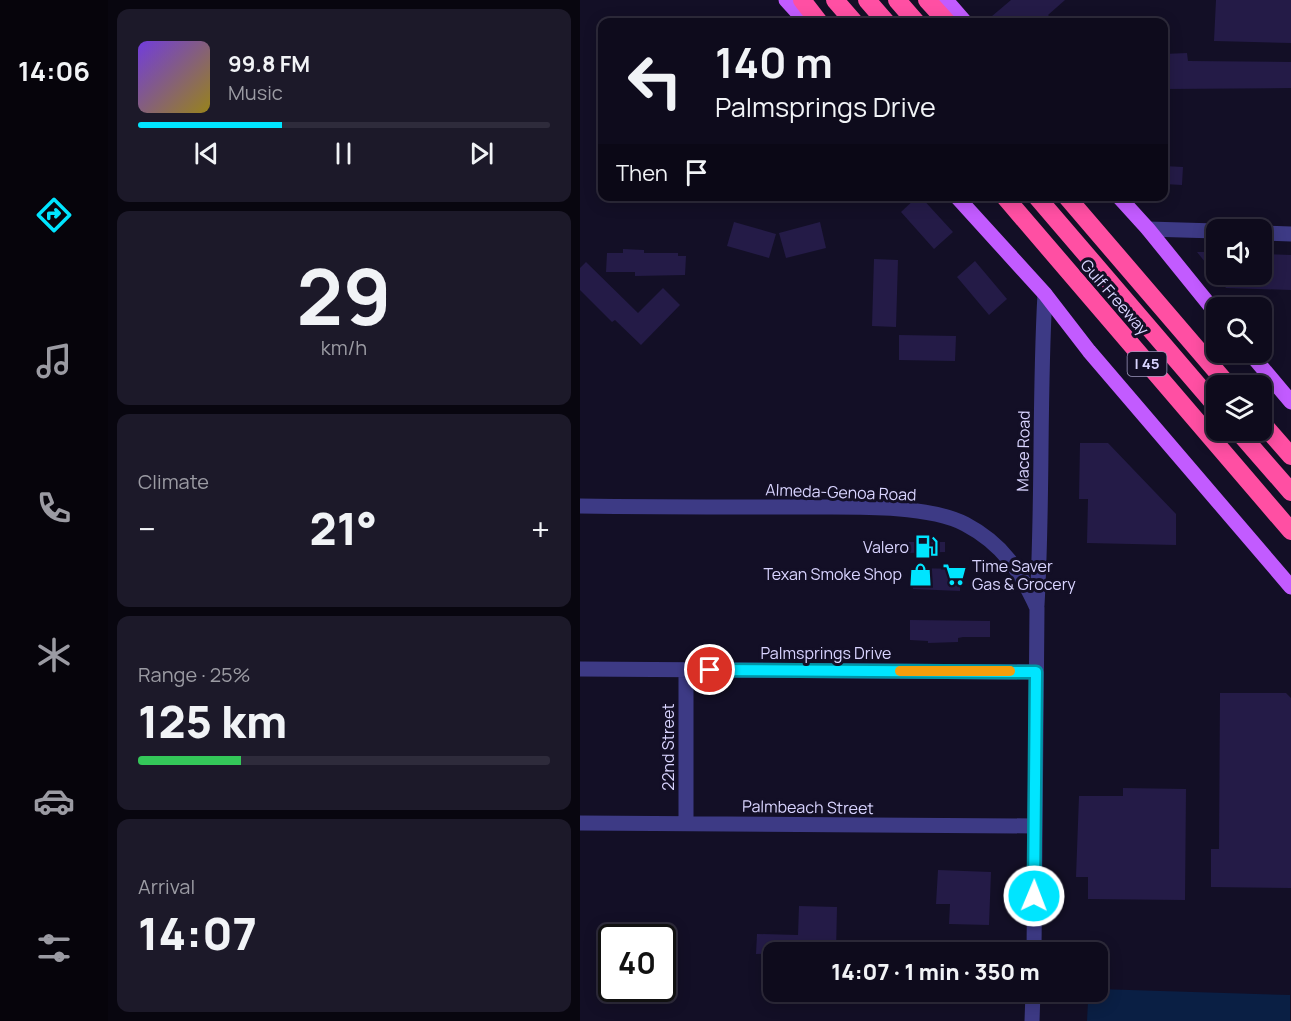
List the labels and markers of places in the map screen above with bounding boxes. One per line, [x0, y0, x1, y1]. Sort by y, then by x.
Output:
fuel station icon: Valero [914, 534, 940, 560]
place label: Valero [863, 536, 909, 558]
place label: Time Saver Gas & Grocery [972, 555, 1076, 595]
shop icon: Texan Smoke Shop [907, 561, 933, 587]
supermarket icon: Time Saver Gas & Grocery [941, 562, 967, 588]
place label: Texan Smoke Shop [764, 563, 902, 585]
pin [684, 644, 735, 695]

